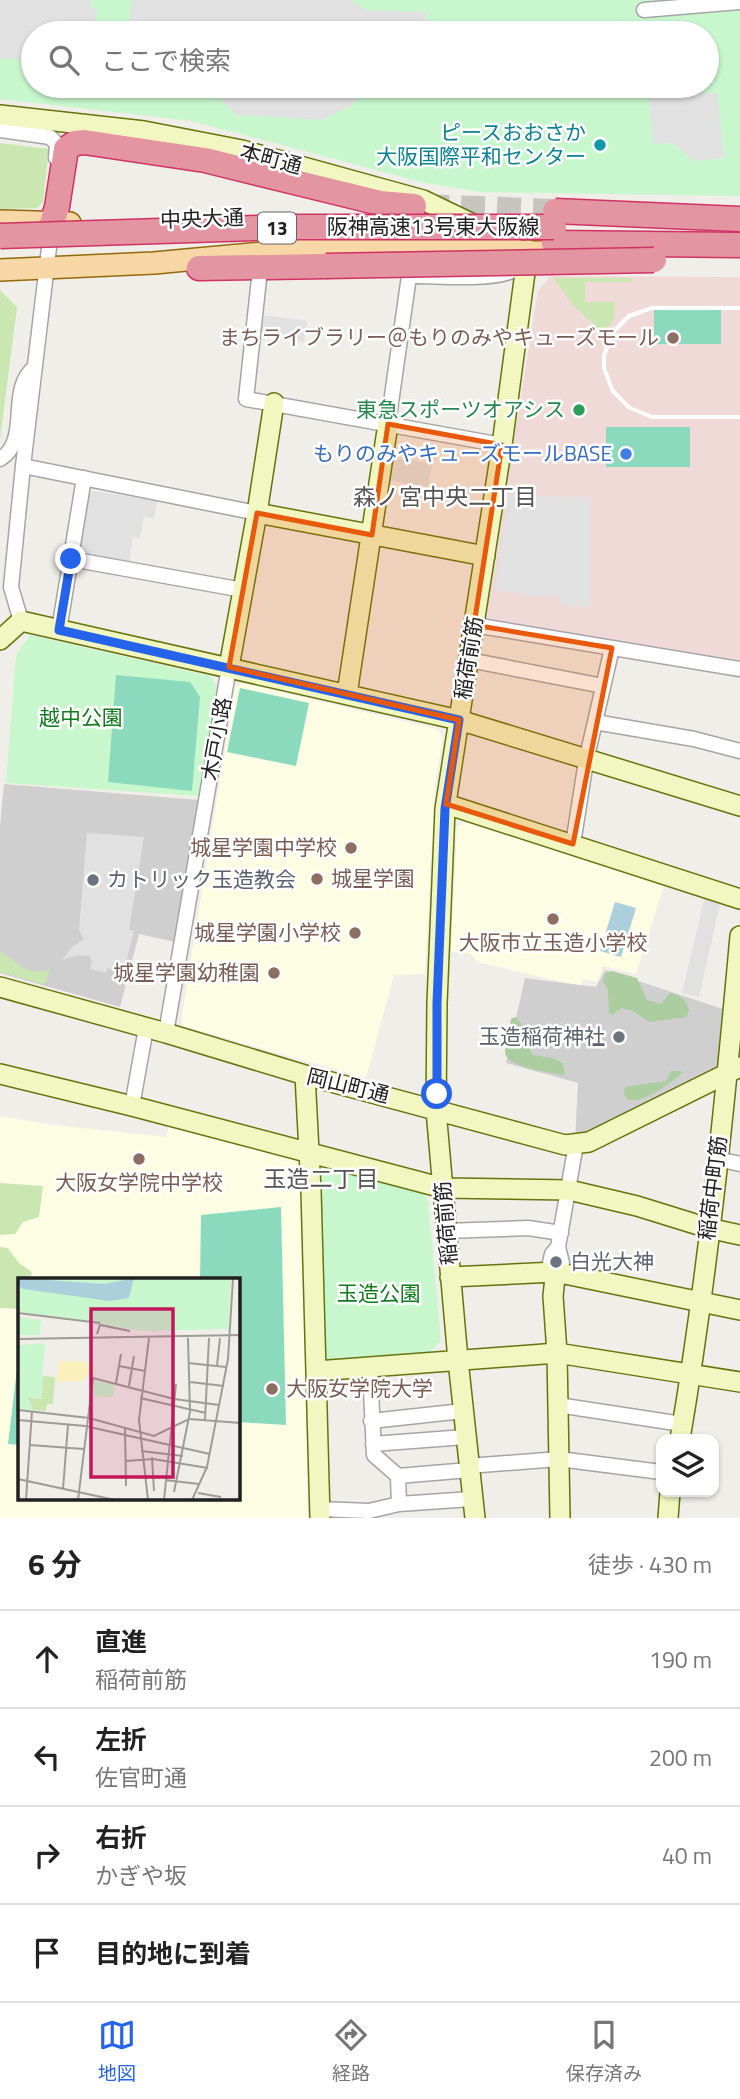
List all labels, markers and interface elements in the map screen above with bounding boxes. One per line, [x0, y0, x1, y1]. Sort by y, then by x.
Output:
search box [21, 21, 719, 98]
icon: search [45, 41, 83, 79]
text: ここで検索 [101, 41, 231, 80]
place label: ピースおおさか 大阪国際平和センター [376, 116, 586, 172]
street label: 本町通 [237, 134, 306, 182]
marker: ピースおおさか 大阪国際平和センター [592, 137, 608, 153]
street label: 中央大通 [159, 201, 244, 235]
street label: 阪神高速13号東大阪線 [327, 210, 539, 242]
road number: 13 [258, 212, 296, 244]
place label: まちライブラリー＠もりのみやキューズモール [219, 321, 659, 353]
marker: まちライブラリー＠もりのみやキューズモール [665, 330, 681, 346]
place label: 東急スポーツオアシス [356, 393, 565, 425]
marker: 東急スポーツオアシス [571, 402, 587, 418]
place label: もりのみやキューズモールBASE [313, 437, 612, 469]
marker: もりのみやキューズモールBASE [618, 446, 634, 462]
district label: 森ノ宮中央二丁目 [353, 479, 537, 514]
route end [55, 543, 86, 574]
street label: 稲荷前筋 [446, 614, 490, 702]
street label: 木戸小路 [193, 695, 239, 783]
park label: 越中公園 [39, 701, 123, 733]
place label: 城星学園中学校 [190, 831, 337, 863]
marker: 城星学園中学校 [343, 840, 359, 856]
place label: 城星学園 [331, 862, 415, 894]
place label: カトリック玉造教会 [107, 863, 296, 895]
marker: 城星学園 [309, 871, 325, 887]
marker: カトリック玉造教会 [85, 872, 101, 888]
marker: 大阪市立玉造小学校 [545, 911, 561, 927]
place label: 城星学園小学校 [194, 916, 341, 948]
marker: 城星学園小学校 [347, 925, 363, 941]
place label: 大阪市立玉造小学校 [459, 926, 648, 958]
place label: 城星学園幼稚園 [113, 956, 260, 988]
marker: 城星学園幼稚園 [266, 965, 282, 981]
place label: 玉造稲荷神社 [479, 1020, 605, 1052]
marker: 玉造稲荷神社 [611, 1029, 627, 1045]
street label: 岡山町通 [304, 1059, 393, 1111]
route start [421, 1078, 452, 1109]
street label: 稲荷中町筋 [690, 1134, 734, 1242]
marker: 大阪女学院中学校 [131, 1151, 147, 1167]
district label: 玉造二丁目 [264, 1161, 379, 1196]
place label: 大阪女学院中学校 [55, 1166, 223, 1198]
street label: 稲荷前筋 [425, 1180, 465, 1266]
place label: 白光大神 [570, 1245, 654, 1277]
marker: 白光大神 [548, 1254, 564, 1270]
park label: 玉造公園 [337, 1277, 421, 1309]
inset map [18, 1278, 240, 1500]
place label: 大阪女学院大学 [286, 1372, 433, 1404]
marker: 大阪女学院大学 [264, 1381, 280, 1397]
map controls [656, 1434, 719, 1497]
button: layers [656, 1434, 719, 1497]
text: 6 分 [28, 1541, 81, 1587]
text: 徒歩 · 430 m [588, 1547, 712, 1582]
text: 直進 [95, 1622, 147, 1661]
icon: ahead [28, 1640, 66, 1678]
text: 190 m [649, 1642, 712, 1677]
text: 稲荷前筋 [95, 1662, 187, 1697]
text: 左折 [95, 1720, 147, 1759]
icon: left [28, 1738, 66, 1776]
text: 200 m [649, 1740, 712, 1775]
text: 佐官町通 [95, 1760, 187, 1795]
text: 右折 [95, 1818, 147, 1857]
icon: right [28, 1836, 66, 1874]
text: 40 m [662, 1838, 712, 1873]
text: かぎや坂 [95, 1858, 187, 1893]
icon: arrive [28, 1934, 66, 1972]
text: 目的地に到着 [95, 1934, 251, 1973]
tab: 地図 [98, 2016, 136, 2087]
tab: 経路 [332, 2016, 370, 2087]
tab: 保存済み [566, 2016, 642, 2087]

